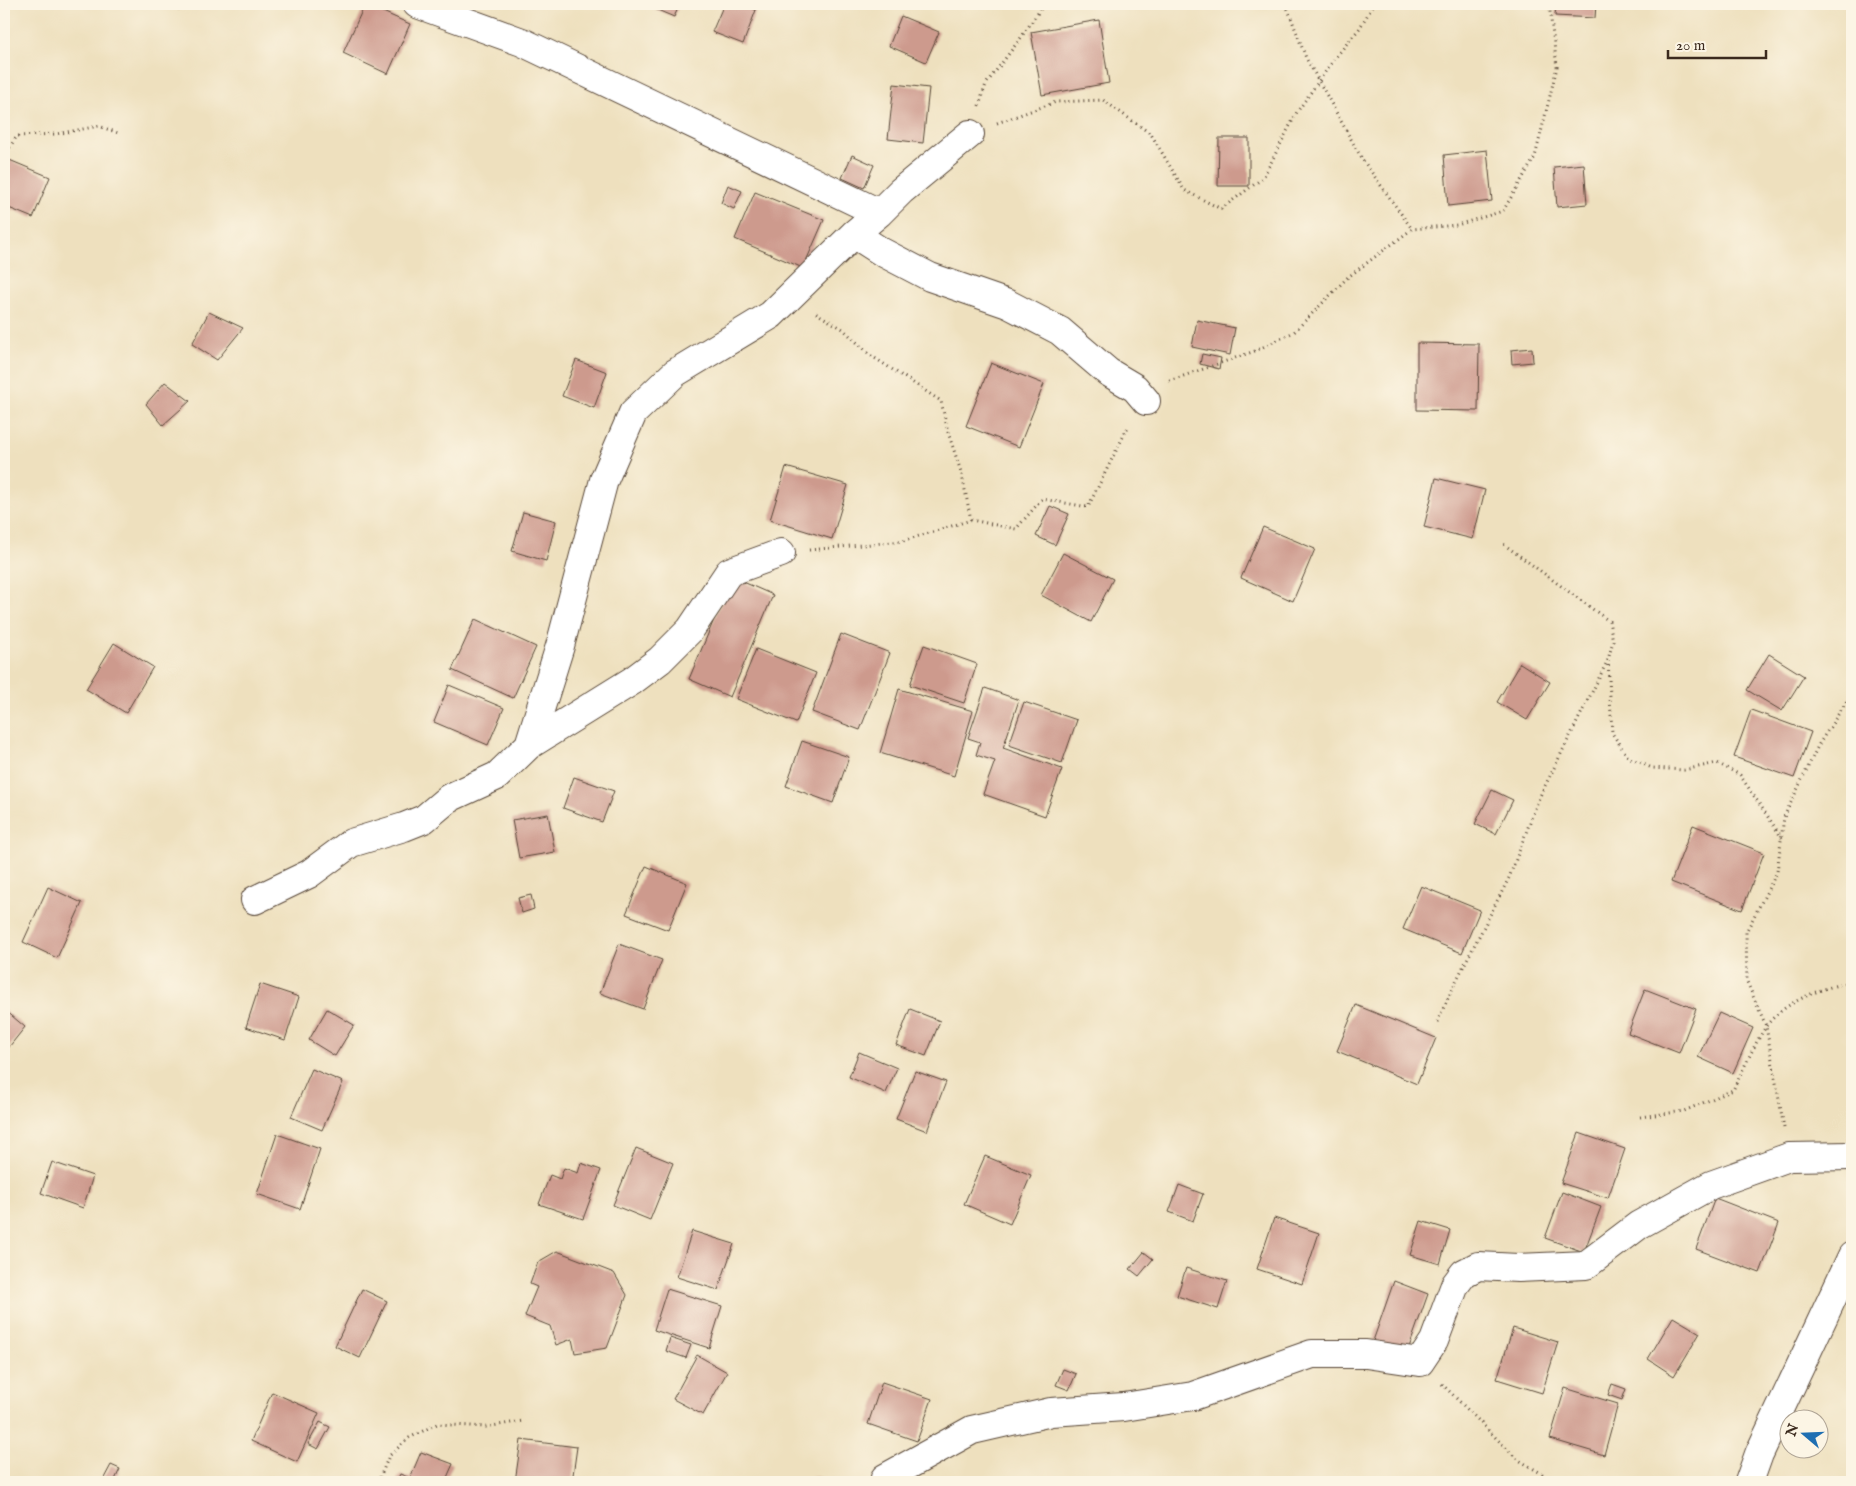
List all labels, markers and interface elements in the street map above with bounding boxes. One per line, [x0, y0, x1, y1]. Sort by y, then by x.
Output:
scale bar [1668, 28, 1766, 60]
text: 20 m [1676, 36, 1706, 55]
north arrow [1778, 1408, 1828, 1458]
text: N [1782, 1421, 1803, 1440]

